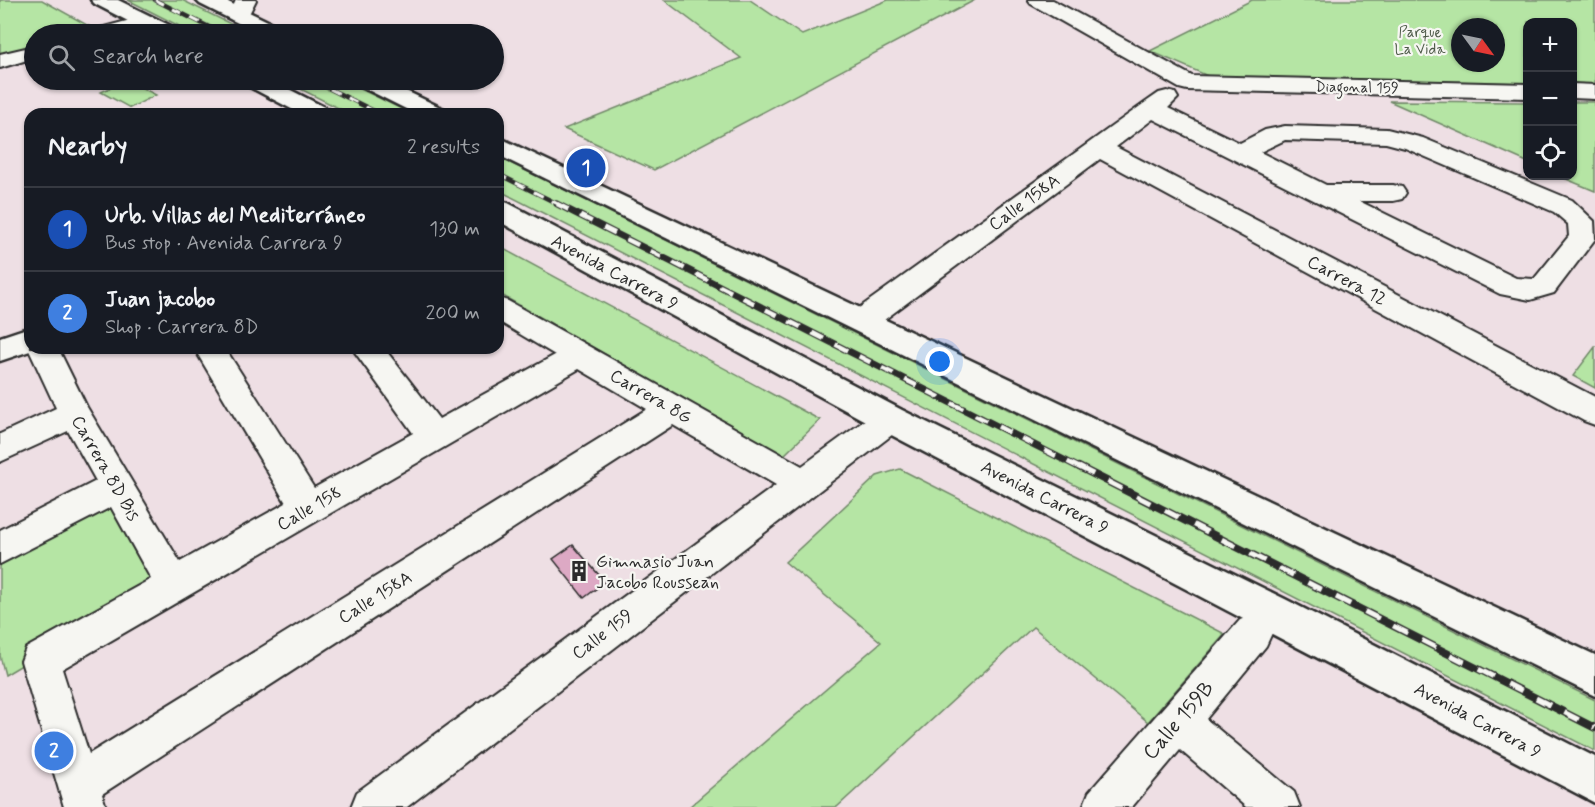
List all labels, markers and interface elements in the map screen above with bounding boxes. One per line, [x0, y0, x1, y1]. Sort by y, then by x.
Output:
north arrow [1451, 18, 1505, 72]
map controls [1523, 18, 1577, 180]
button: + [1523, 18, 1577, 72]
park label: Parque La Vida [1395, 23, 1446, 60]
search box [24, 24, 504, 90]
icon: search [45, 41, 78, 74]
text: Search here [93, 43, 204, 71]
button: − [1523, 72, 1577, 126]
street label: Diagonal 159 [1315, 77, 1399, 100]
button: locate [1523, 126, 1577, 180]
text: Nearby [48, 130, 127, 164]
text: 2 results [407, 134, 480, 161]
pin: 1 [566, 146, 606, 190]
street label: Calle 158A [984, 169, 1065, 237]
text: Urb. Villas del Mediterráneo [105, 202, 366, 230]
text: 1 [63, 216, 72, 243]
text: 130 m [429, 216, 480, 243]
street label: Avenida Carrera 9 [547, 229, 682, 317]
text: Bus stop · Avenida Carrera 9 [105, 230, 343, 257]
street label: Carrera 12 [1303, 250, 1390, 312]
text: Juan jacobo [105, 286, 215, 314]
text: 2 [63, 300, 72, 327]
text: 200 m [425, 300, 480, 327]
text: Shop · Carrera 8D [105, 314, 259, 341]
your location [925, 347, 954, 376]
street label: Carrera 8G [605, 364, 696, 430]
street label: Carrera 8D Bis [65, 411, 145, 526]
street label: Avenida Carrera 9 [976, 455, 1113, 541]
street label: Calle 158 [273, 481, 346, 537]
place label: Gimnasio Juan Jacobo Roussean [596, 550, 719, 595]
building icon: Gimnasio Juan Jacobo Roussean [567, 559, 591, 583]
street label: Calle 158A [334, 566, 417, 630]
street label: Calle 159 [567, 604, 638, 666]
street label: Calle 159B [1137, 675, 1221, 766]
street label: Avenida Carrera 9 [1410, 677, 1545, 765]
pin: 2 [34, 728, 74, 774]

